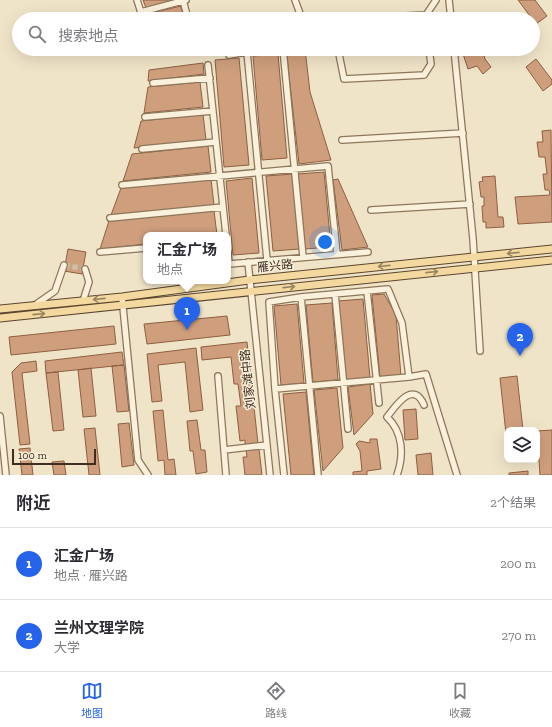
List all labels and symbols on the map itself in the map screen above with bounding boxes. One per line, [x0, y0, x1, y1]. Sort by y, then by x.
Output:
your location [315, 232, 335, 252]
one-way arrow [507, 249, 520, 257]
street label: 雁兴路 [256, 257, 294, 275]
one-way arrow [378, 262, 391, 270]
one-way arrow [425, 268, 438, 276]
one-way arrow [282, 283, 295, 290]
one-way arrow [93, 296, 106, 303]
pin: 1 [174, 297, 200, 330]
one-way arrow [32, 310, 45, 317]
pin: 2 [507, 323, 533, 356]
street label: 刘家滩中路 [238, 348, 258, 410]
scale bar [12, 447, 96, 466]

